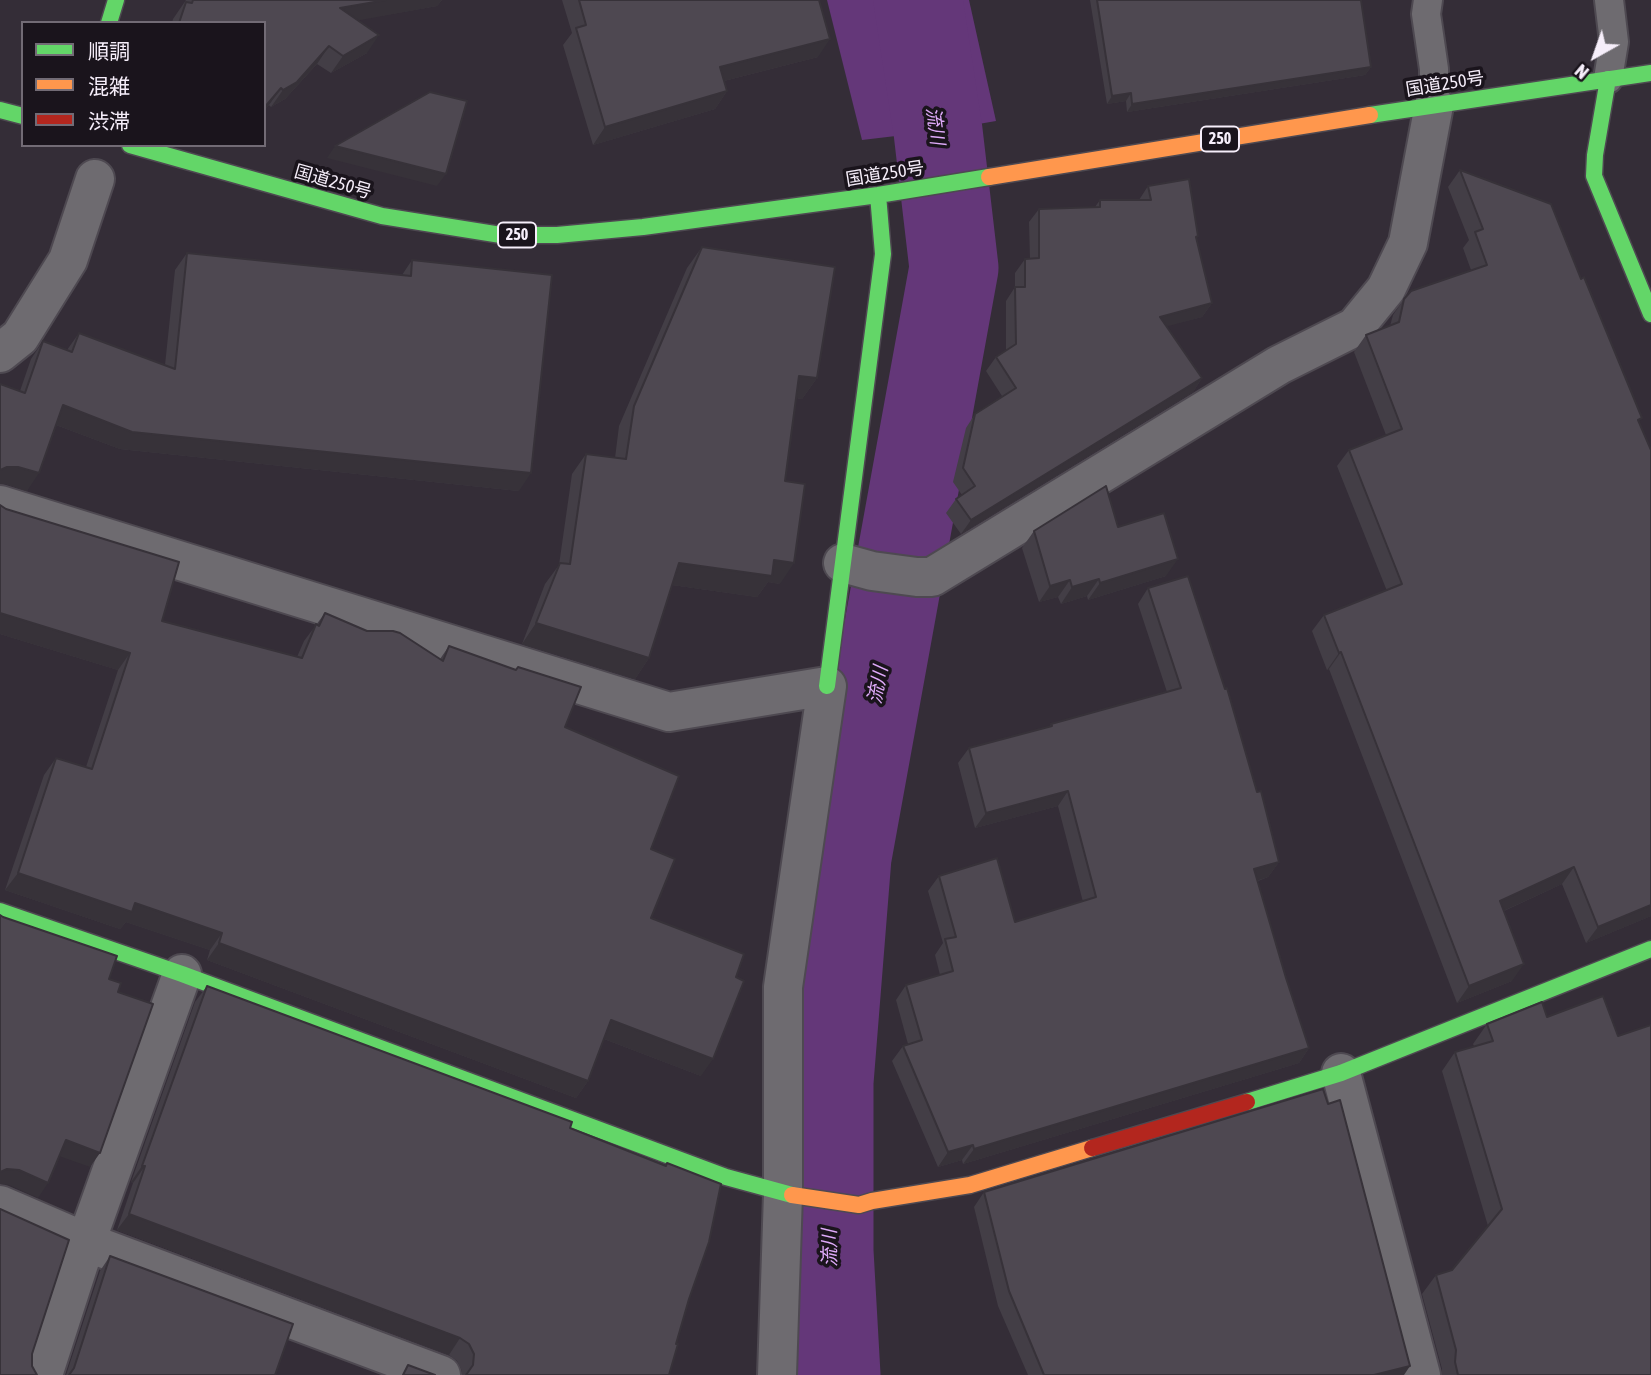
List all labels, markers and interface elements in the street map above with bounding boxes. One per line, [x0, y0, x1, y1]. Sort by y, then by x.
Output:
legend [21, 21, 266, 147]
north arrow [1560, 21, 1630, 91]
text: 順調 [88, 39, 130, 63]
text: N [1570, 60, 1593, 84]
street label: 国道250号 [1404, 67, 1486, 101]
text: 混雑 [88, 74, 130, 98]
water label: 流川 [921, 106, 949, 146]
text: 渋滞 [88, 109, 130, 133]
road number: 250 [1201, 127, 1239, 152]
street label: 国道250号 [844, 157, 926, 191]
street label: 国道250号 [292, 161, 374, 203]
road number: 250 [498, 222, 536, 247]
water label: 流川 [863, 664, 893, 706]
water label: 流川 [818, 1229, 842, 1267]

